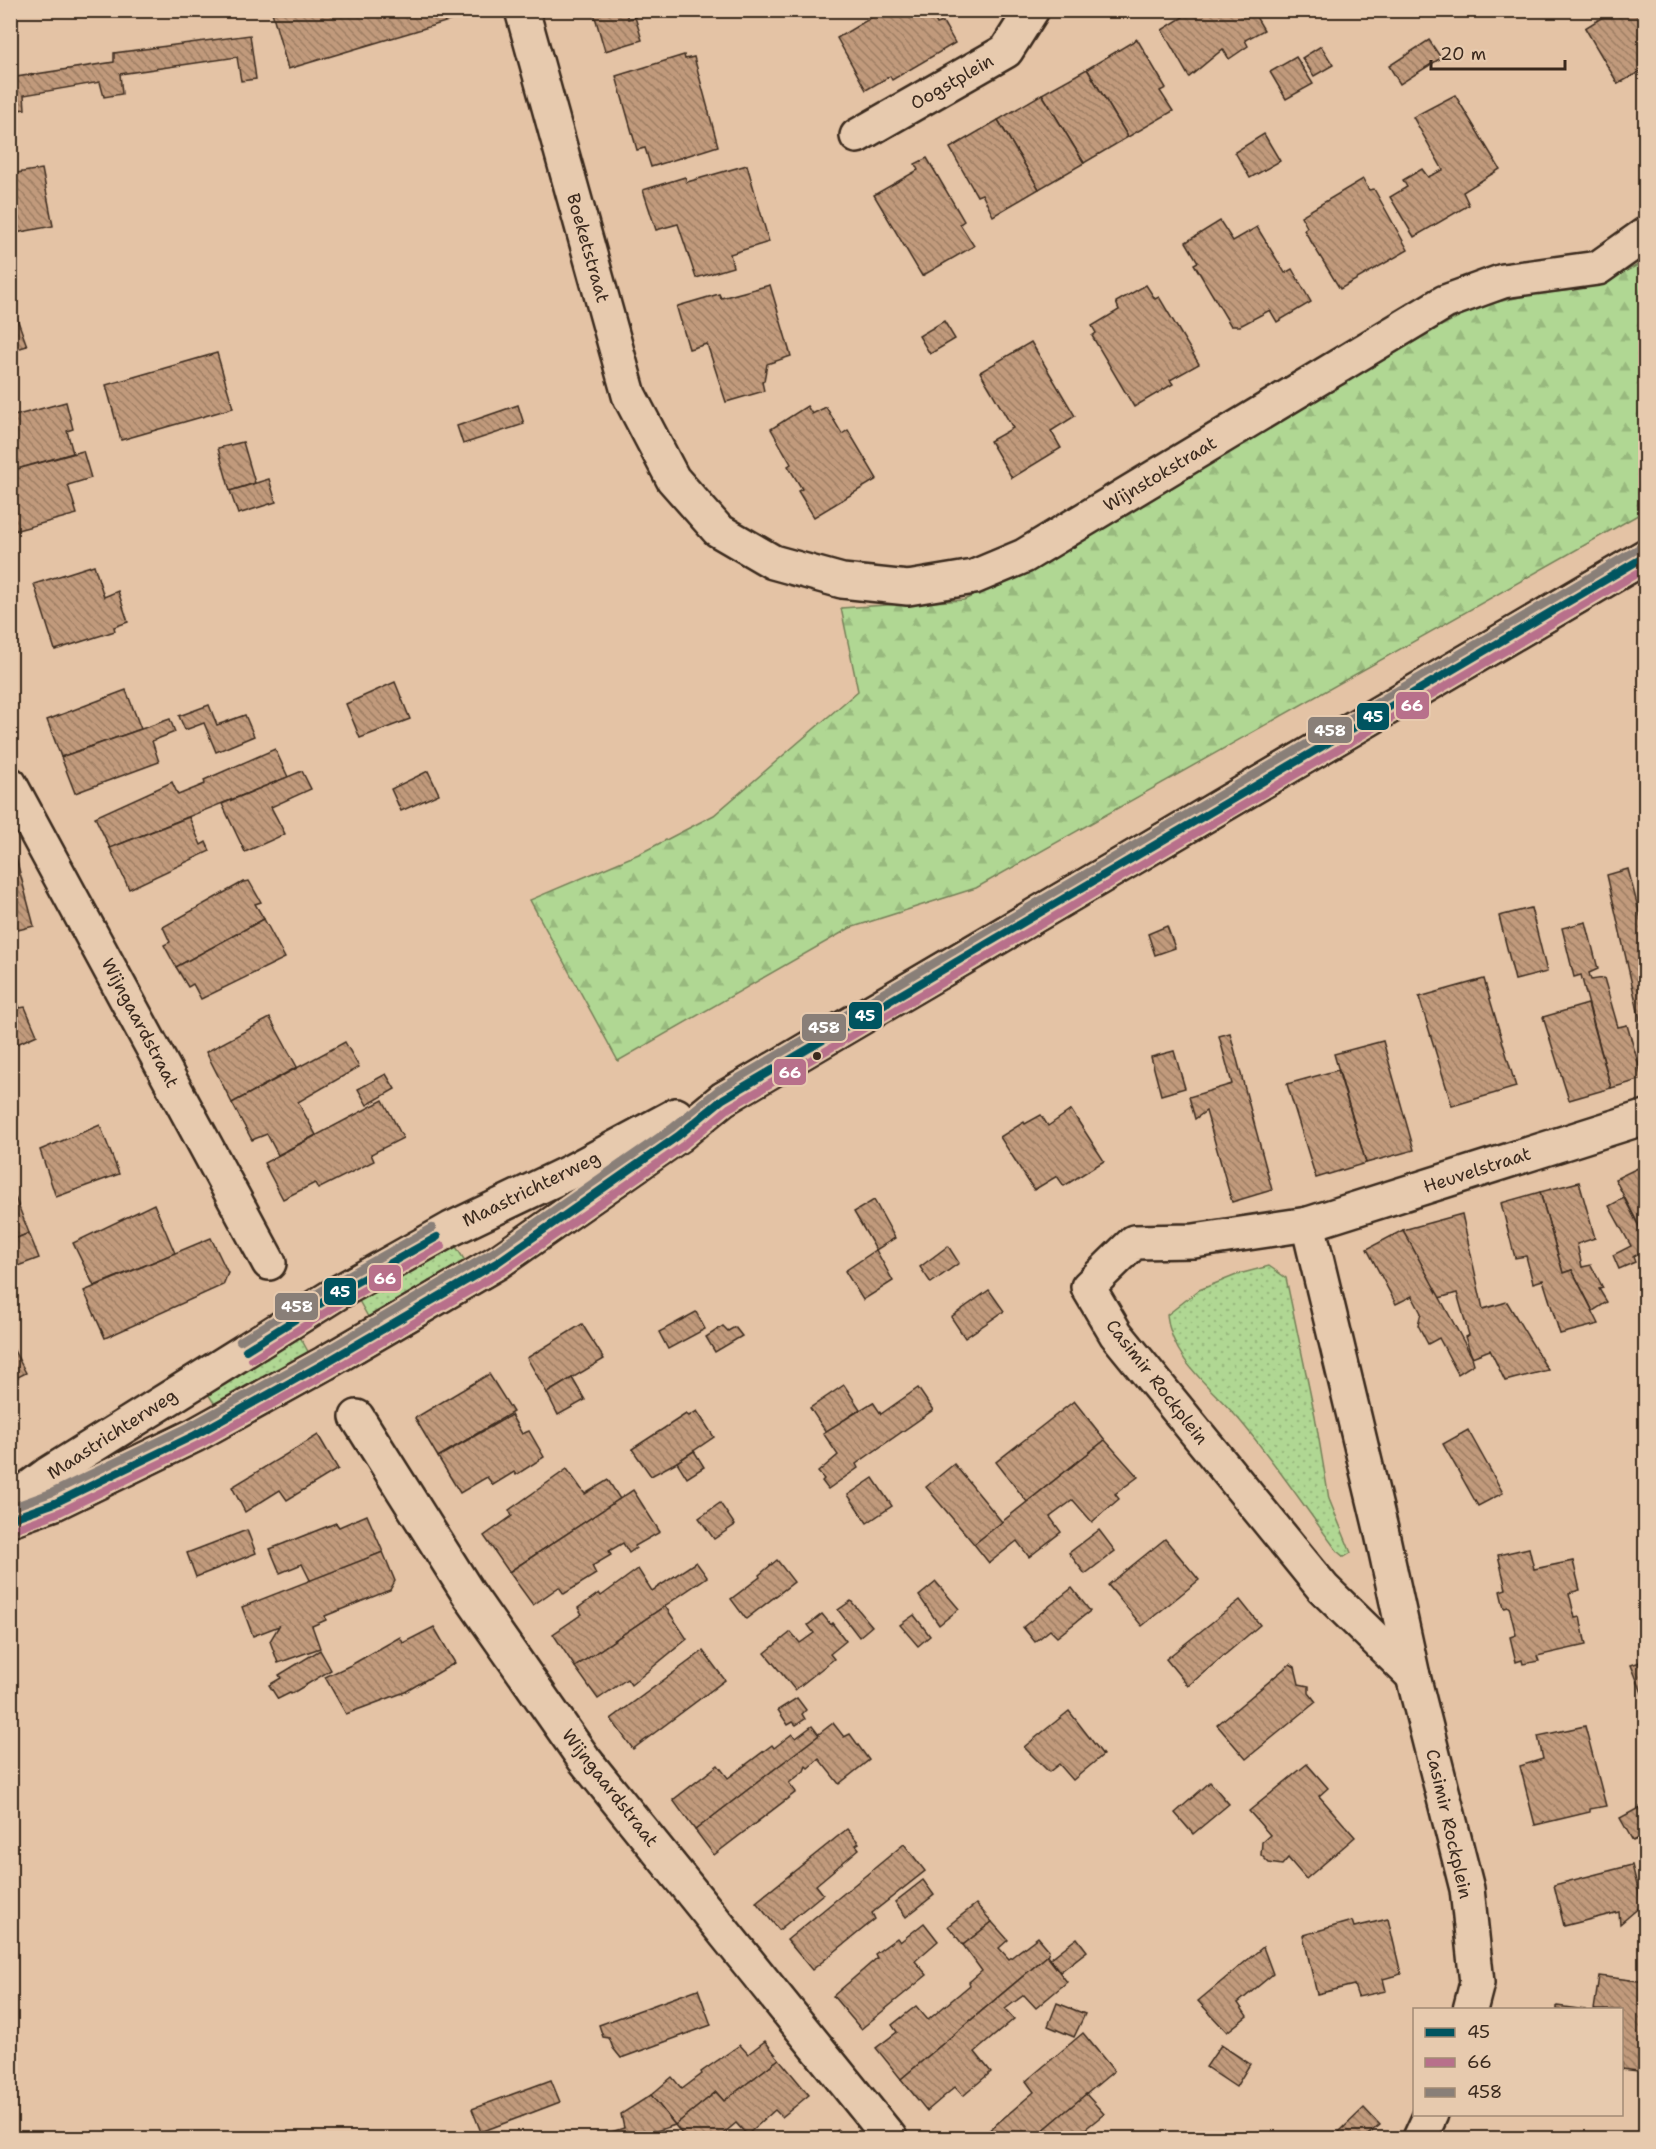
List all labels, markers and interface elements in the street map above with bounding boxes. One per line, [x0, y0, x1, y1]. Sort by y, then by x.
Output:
scale bar [1431, 33, 1564, 71]
text: 20 m [1440, 42, 1486, 66]
street label: Oogstplein [906, 49, 998, 115]
street label: Boeketstraat [561, 191, 615, 305]
street label: Wijnstokstraat [1099, 431, 1221, 517]
line badge: 66 [1395, 691, 1430, 720]
text: 66 [1401, 695, 1423, 716]
line badge: 45 [1356, 702, 1390, 731]
text: 45 [1363, 706, 1383, 727]
line badge: 458 [1307, 716, 1353, 744]
text: 458 [1314, 720, 1346, 741]
street label: Wijngaardstraat [96, 954, 184, 1092]
line badge: 45 [848, 1001, 883, 1030]
text: 45 [855, 1005, 875, 1026]
line badge: 458 [801, 1013, 847, 1042]
text: 458 [808, 1017, 840, 1038]
unlabelled marker [811, 1050, 823, 1062]
line badge: 66 [773, 1058, 807, 1086]
text: 66 [779, 1062, 801, 1083]
street label: Heuvelstraat [1420, 1141, 1534, 1199]
street label: Maastrichterweg [458, 1145, 604, 1233]
line badge: 66 [368, 1264, 402, 1292]
text: 66 [374, 1268, 396, 1289]
line badge: 45 [323, 1277, 357, 1306]
text: 45 [330, 1281, 350, 1302]
line badge: 458 [274, 1292, 319, 1321]
text: 458 [281, 1296, 313, 1317]
street label: Casimir Rockplein [1100, 1314, 1214, 1450]
street label: Maastrichterweg [43, 1383, 181, 1485]
street label: Wijngaardstraat [556, 1724, 664, 1852]
street label: Casimir Rockplein [1420, 1747, 1478, 1901]
legend [1413, 2008, 1623, 2116]
text: 45 [1467, 2020, 1490, 2044]
text: 66 [1467, 2050, 1492, 2074]
text: 458 [1467, 2080, 1502, 2104]

